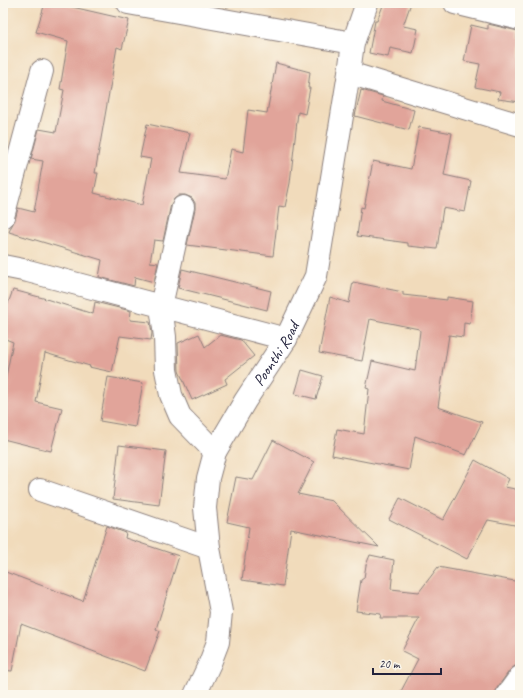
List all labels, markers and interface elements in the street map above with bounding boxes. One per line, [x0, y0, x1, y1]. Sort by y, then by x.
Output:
street label: Poonthi Road [249, 316, 305, 390]
scale bar [373, 650, 441, 676]
text: 20 m [379, 656, 401, 672]

